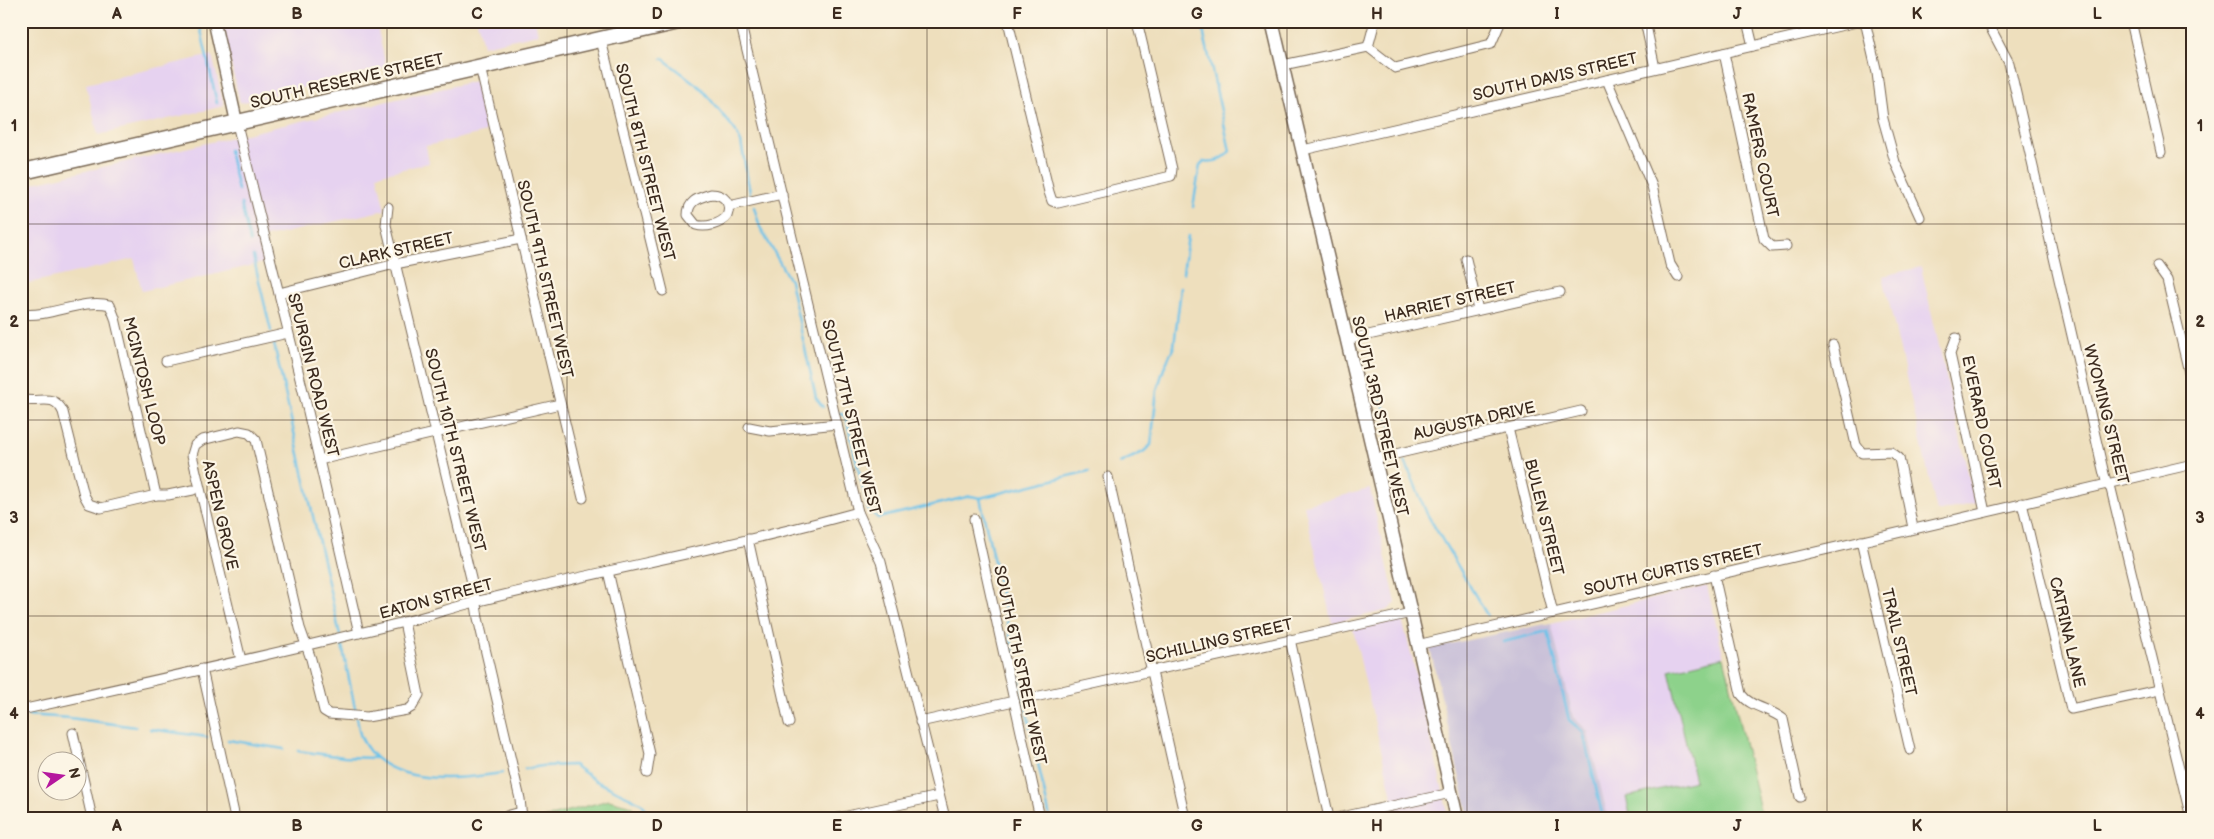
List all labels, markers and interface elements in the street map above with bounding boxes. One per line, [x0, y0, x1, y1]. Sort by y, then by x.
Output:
text: A [111, 5, 122, 24]
text: B [291, 5, 303, 24]
text: C [471, 5, 483, 24]
text: D [651, 5, 663, 24]
text: E [832, 5, 842, 24]
text: F [1012, 5, 1022, 24]
text: G [1191, 5, 1203, 24]
text: H [1371, 5, 1383, 24]
text: I [1554, 5, 1560, 24]
text: J [1733, 5, 1742, 24]
text: K [1912, 5, 1923, 24]
text: L [2092, 5, 2102, 24]
street label: SOUTH DAVIS STREET [1471, 49, 1640, 106]
street label: SOUTH RESERVE STREET [249, 50, 446, 113]
street label: SOUTH 8TH STREET WEST [611, 62, 678, 263]
street label: RAMERS COURT [1737, 91, 1782, 220]
text: 1 [11, 117, 17, 136]
text: 1 [2197, 117, 2203, 136]
street label: SOUTH 9TH STREET WEST [512, 178, 577, 381]
street label: CLARK STREET [337, 229, 456, 274]
street label: HARRIET STREET [1383, 278, 1518, 327]
street label: SPURGIN ROAD WEST [283, 291, 342, 460]
text: 2 [9, 313, 19, 332]
text: 2 [2195, 313, 2205, 332]
street label: SOUTH 3RD STREET WEST [1347, 314, 1412, 519]
street label: MCINTOSH LOOP [118, 315, 169, 448]
street label: SOUTH 7TH STREET WEST [817, 318, 884, 517]
street label: WYOMING STREET [2079, 343, 2132, 487]
street label: SOUTH 10TH STREET WEST [420, 347, 489, 554]
street label: EVERARD COURT [1957, 354, 2004, 491]
street label: AUGUSTA DRIVE [1411, 398, 1537, 445]
street label: BULEN STREET [1520, 457, 1567, 578]
street label: ASPEN GROVE [198, 459, 241, 572]
text: 3 [9, 509, 19, 528]
text: 3 [2195, 509, 2205, 528]
street label: SOUTH CURTIS STREET [1582, 541, 1765, 600]
street label: SOUTH 6TH STREET WEST [989, 564, 1050, 767]
street label: EATON STREET [378, 575, 496, 624]
street label: CATRINA LANE [2045, 575, 2089, 690]
street label: TRAIL STREET [1877, 587, 1920, 698]
street label: SCHILLING STREET [1144, 615, 1295, 668]
text: 4 [9, 705, 19, 724]
text: 4 [2195, 705, 2205, 724]
north arrow [38, 752, 88, 802]
text: N [65, 766, 84, 780]
text: A [111, 817, 122, 836]
text: B [291, 817, 303, 836]
text: C [471, 817, 483, 836]
text: D [651, 817, 663, 836]
text: E [832, 817, 842, 836]
text: F [1012, 817, 1022, 836]
text: G [1191, 817, 1203, 836]
text: H [1371, 817, 1383, 836]
text: I [1554, 817, 1560, 836]
text: J [1733, 817, 1742, 836]
text: K [1912, 817, 1923, 836]
text: L [2092, 817, 2102, 836]

